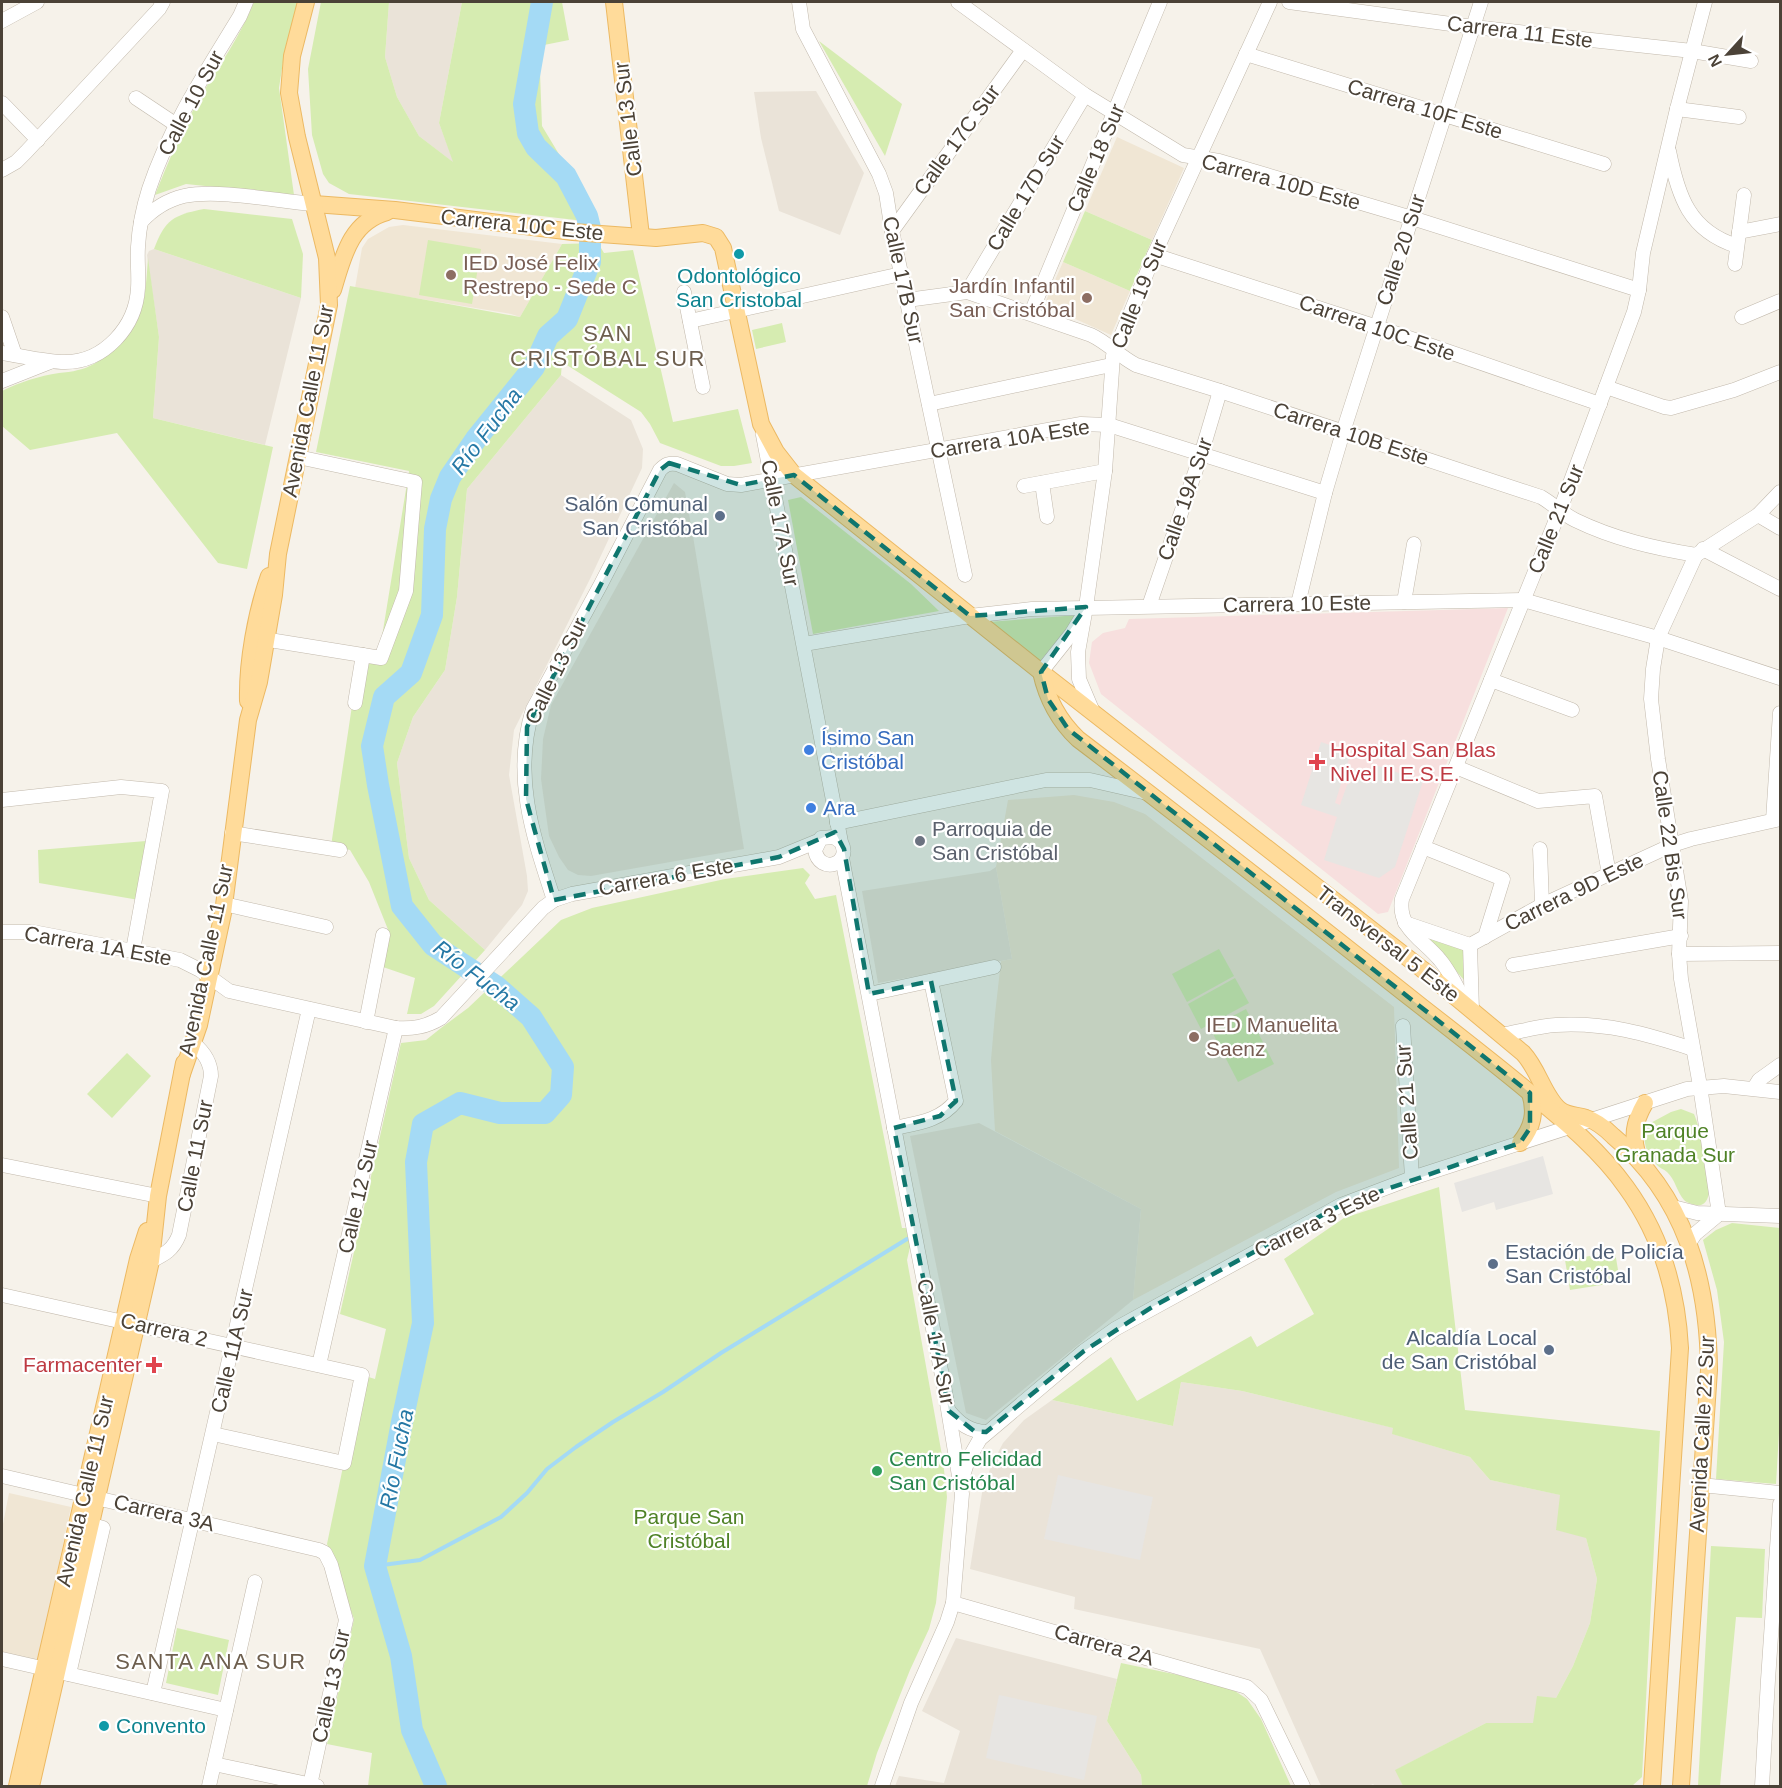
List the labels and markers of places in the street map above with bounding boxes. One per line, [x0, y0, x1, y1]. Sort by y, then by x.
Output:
marker: Odontológico San Cristobal [732, 247, 746, 261]
place label: IED José Felix Restrepo - Sede C [463, 251, 637, 298]
place label: Odontológico San Cristobal [676, 264, 802, 311]
marker: IED José Felix Restrepo - Sede C [444, 268, 458, 282]
place label: Jardín Infantil San Cristóbal [949, 274, 1075, 321]
marker: Jardín Infantil San Cristóbal [1080, 291, 1094, 305]
place label: Salón Comunal San Cristóbal [564, 492, 708, 539]
marker: Salón Comunal San Cristóbal [713, 509, 727, 523]
place label: Ísimo San Cristóbal [821, 726, 914, 773]
place label: Hospital San Blas Nivel II E.S.E. [1330, 738, 1496, 785]
marker: Ísimo San Cristóbal [802, 743, 816, 757]
marker: Hospital San Blas Nivel II E.S.E. [1308, 753, 1326, 771]
place label: Ara [823, 796, 856, 819]
marker: Ara [804, 801, 818, 815]
place label: Parroquia de San Cristóbal [932, 817, 1058, 864]
marker: Parroquia de San Cristóbal [913, 834, 927, 848]
place label: IED Manuelita Saenz [1206, 1013, 1338, 1060]
marker: IED Manuelita Saenz [1187, 1030, 1201, 1044]
place label: Estación de Policía San Cristóbal [1505, 1240, 1684, 1287]
marker: Estación de Policía San Cristóbal [1486, 1257, 1500, 1271]
place label: Alcaldía Local de San Cristóbal [1382, 1326, 1537, 1373]
marker: Alcaldía Local de San Cristóbal [1542, 1343, 1556, 1357]
place label: Farmacenter [23, 1353, 142, 1376]
marker: Farmacenter [147, 1358, 161, 1372]
place label: Centro Felicidad San Cristóbal [889, 1447, 1042, 1494]
marker: Centro Felicidad San Cristóbal [870, 1464, 884, 1478]
place label: Convento [116, 1714, 206, 1737]
marker: Convento [97, 1719, 111, 1733]

